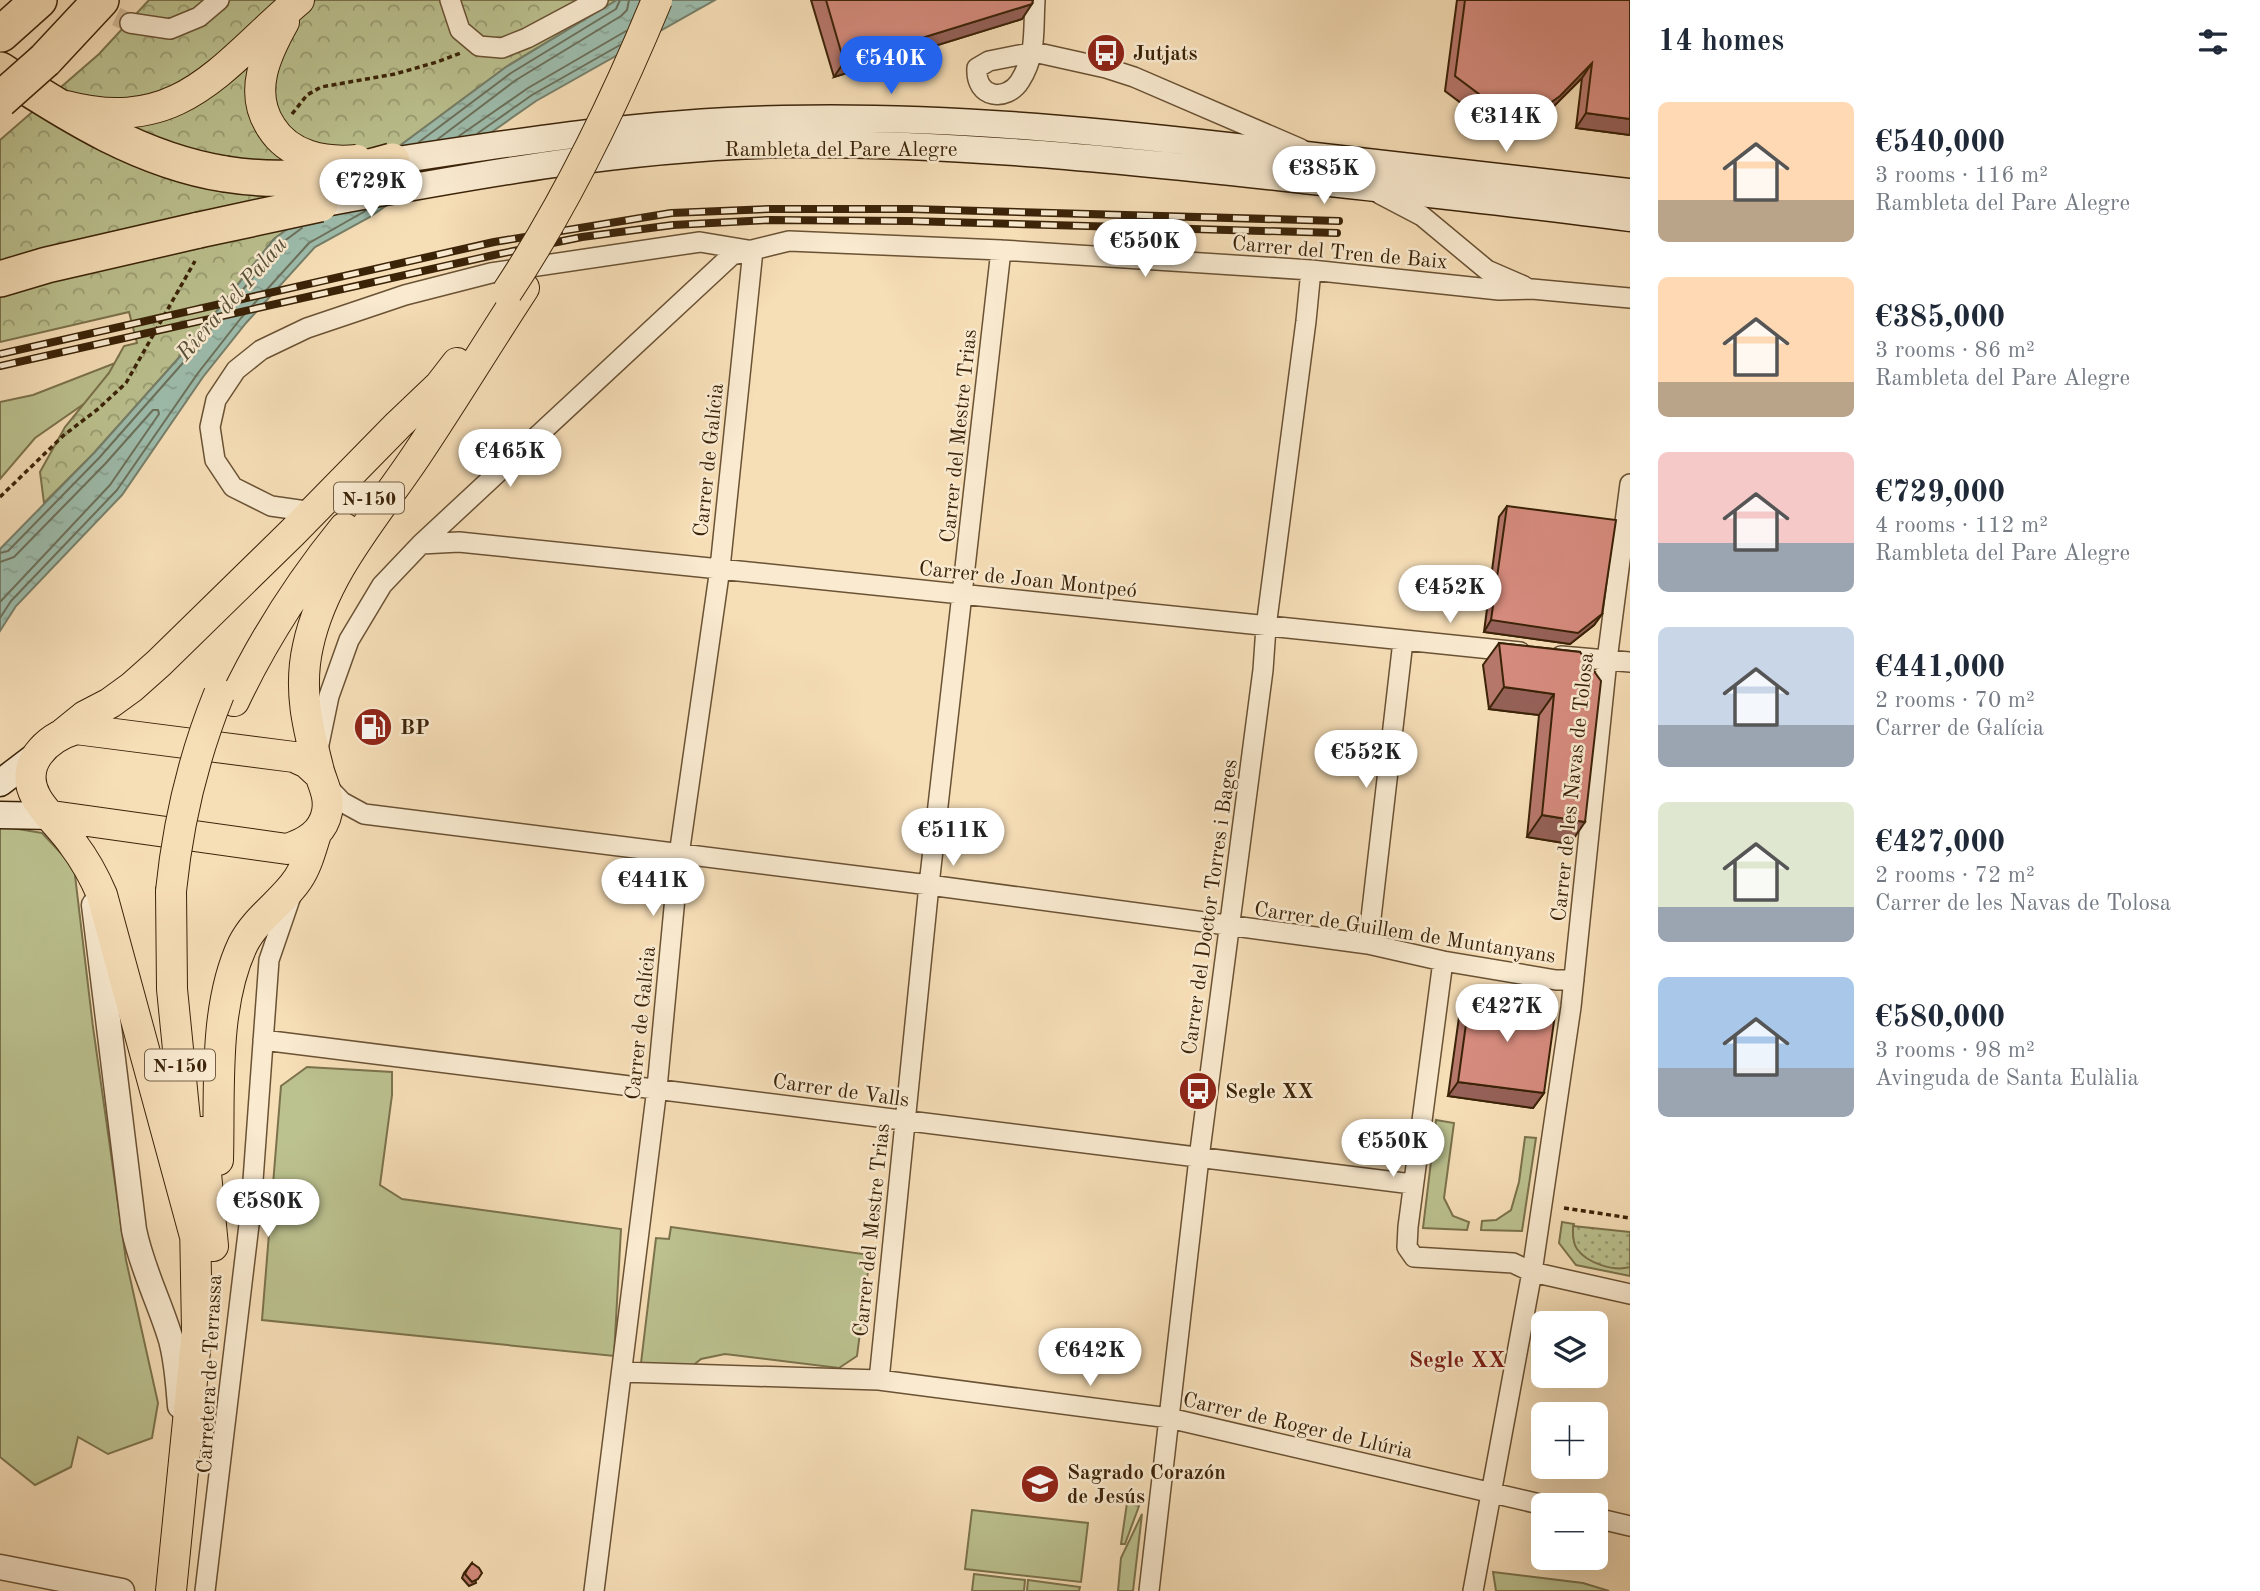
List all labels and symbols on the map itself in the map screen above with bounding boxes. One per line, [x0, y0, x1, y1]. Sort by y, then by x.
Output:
bus stop icon: Jutjats [1085, 32, 1127, 74]
pin: €540K [842, 36, 940, 96]
place label: Jutjats [1133, 44, 1198, 65]
pin: €314K [1457, 94, 1555, 154]
street label: Rambleta del Pare Alegre [725, 140, 957, 161]
pin: €385K [1275, 146, 1373, 206]
pin: €729K [322, 160, 420, 219]
pin: €550K [1096, 219, 1194, 279]
water label: Riera del Palau [172, 233, 292, 366]
street label: Carrer del Tren de Baix [1231, 234, 1449, 273]
street label: Carrer del Mestre Trias [938, 328, 981, 544]
street label: Carrer de Galícia [691, 382, 728, 538]
pin: €465K [461, 430, 559, 489]
road number: N-150 [334, 482, 404, 513]
street label: Carrer de Joan Montpeó [918, 559, 1138, 602]
pin: €452K [1401, 566, 1499, 625]
street label: Carrer de les Navas de Tolosa [1549, 652, 1598, 923]
fuel station icon: BP [352, 706, 394, 748]
place label: BP [400, 718, 430, 739]
pin: €552K [1317, 730, 1415, 790]
street label: Carrer del Doctor Torres i Bages [1179, 758, 1242, 1057]
pin: €511K [904, 808, 1002, 868]
pin: €441K [604, 858, 702, 918]
street label: Carrer de Guillem de Muntanyans [1253, 899, 1557, 968]
street label: Carrer de Galícia [623, 945, 660, 1101]
pin: €427K [1458, 984, 1556, 1044]
road number: N-150 [145, 1050, 215, 1080]
bus stop icon: Segle XX [1177, 1070, 1219, 1112]
street label: Carrer de Valls [771, 1072, 910, 1111]
place label: Segle XX [1225, 1082, 1314, 1103]
pin: €550K [1344, 1120, 1442, 1179]
street label: Carrer del Mestre Trias [851, 1122, 894, 1338]
pin: €580K [219, 1180, 317, 1239]
street label: Carretera de Terrassa [195, 1274, 226, 1474]
pin: €642K [1041, 1328, 1139, 1388]
district label: Segle XX [1409, 1349, 1505, 1372]
street label: Carrer de Roger de Llúria [1181, 1390, 1415, 1463]
school or university icon: Sagrado Corazón de Jesús [1019, 1463, 1061, 1505]
place label: Sagrado Corazón de Jesús [1067, 1463, 1226, 1508]

